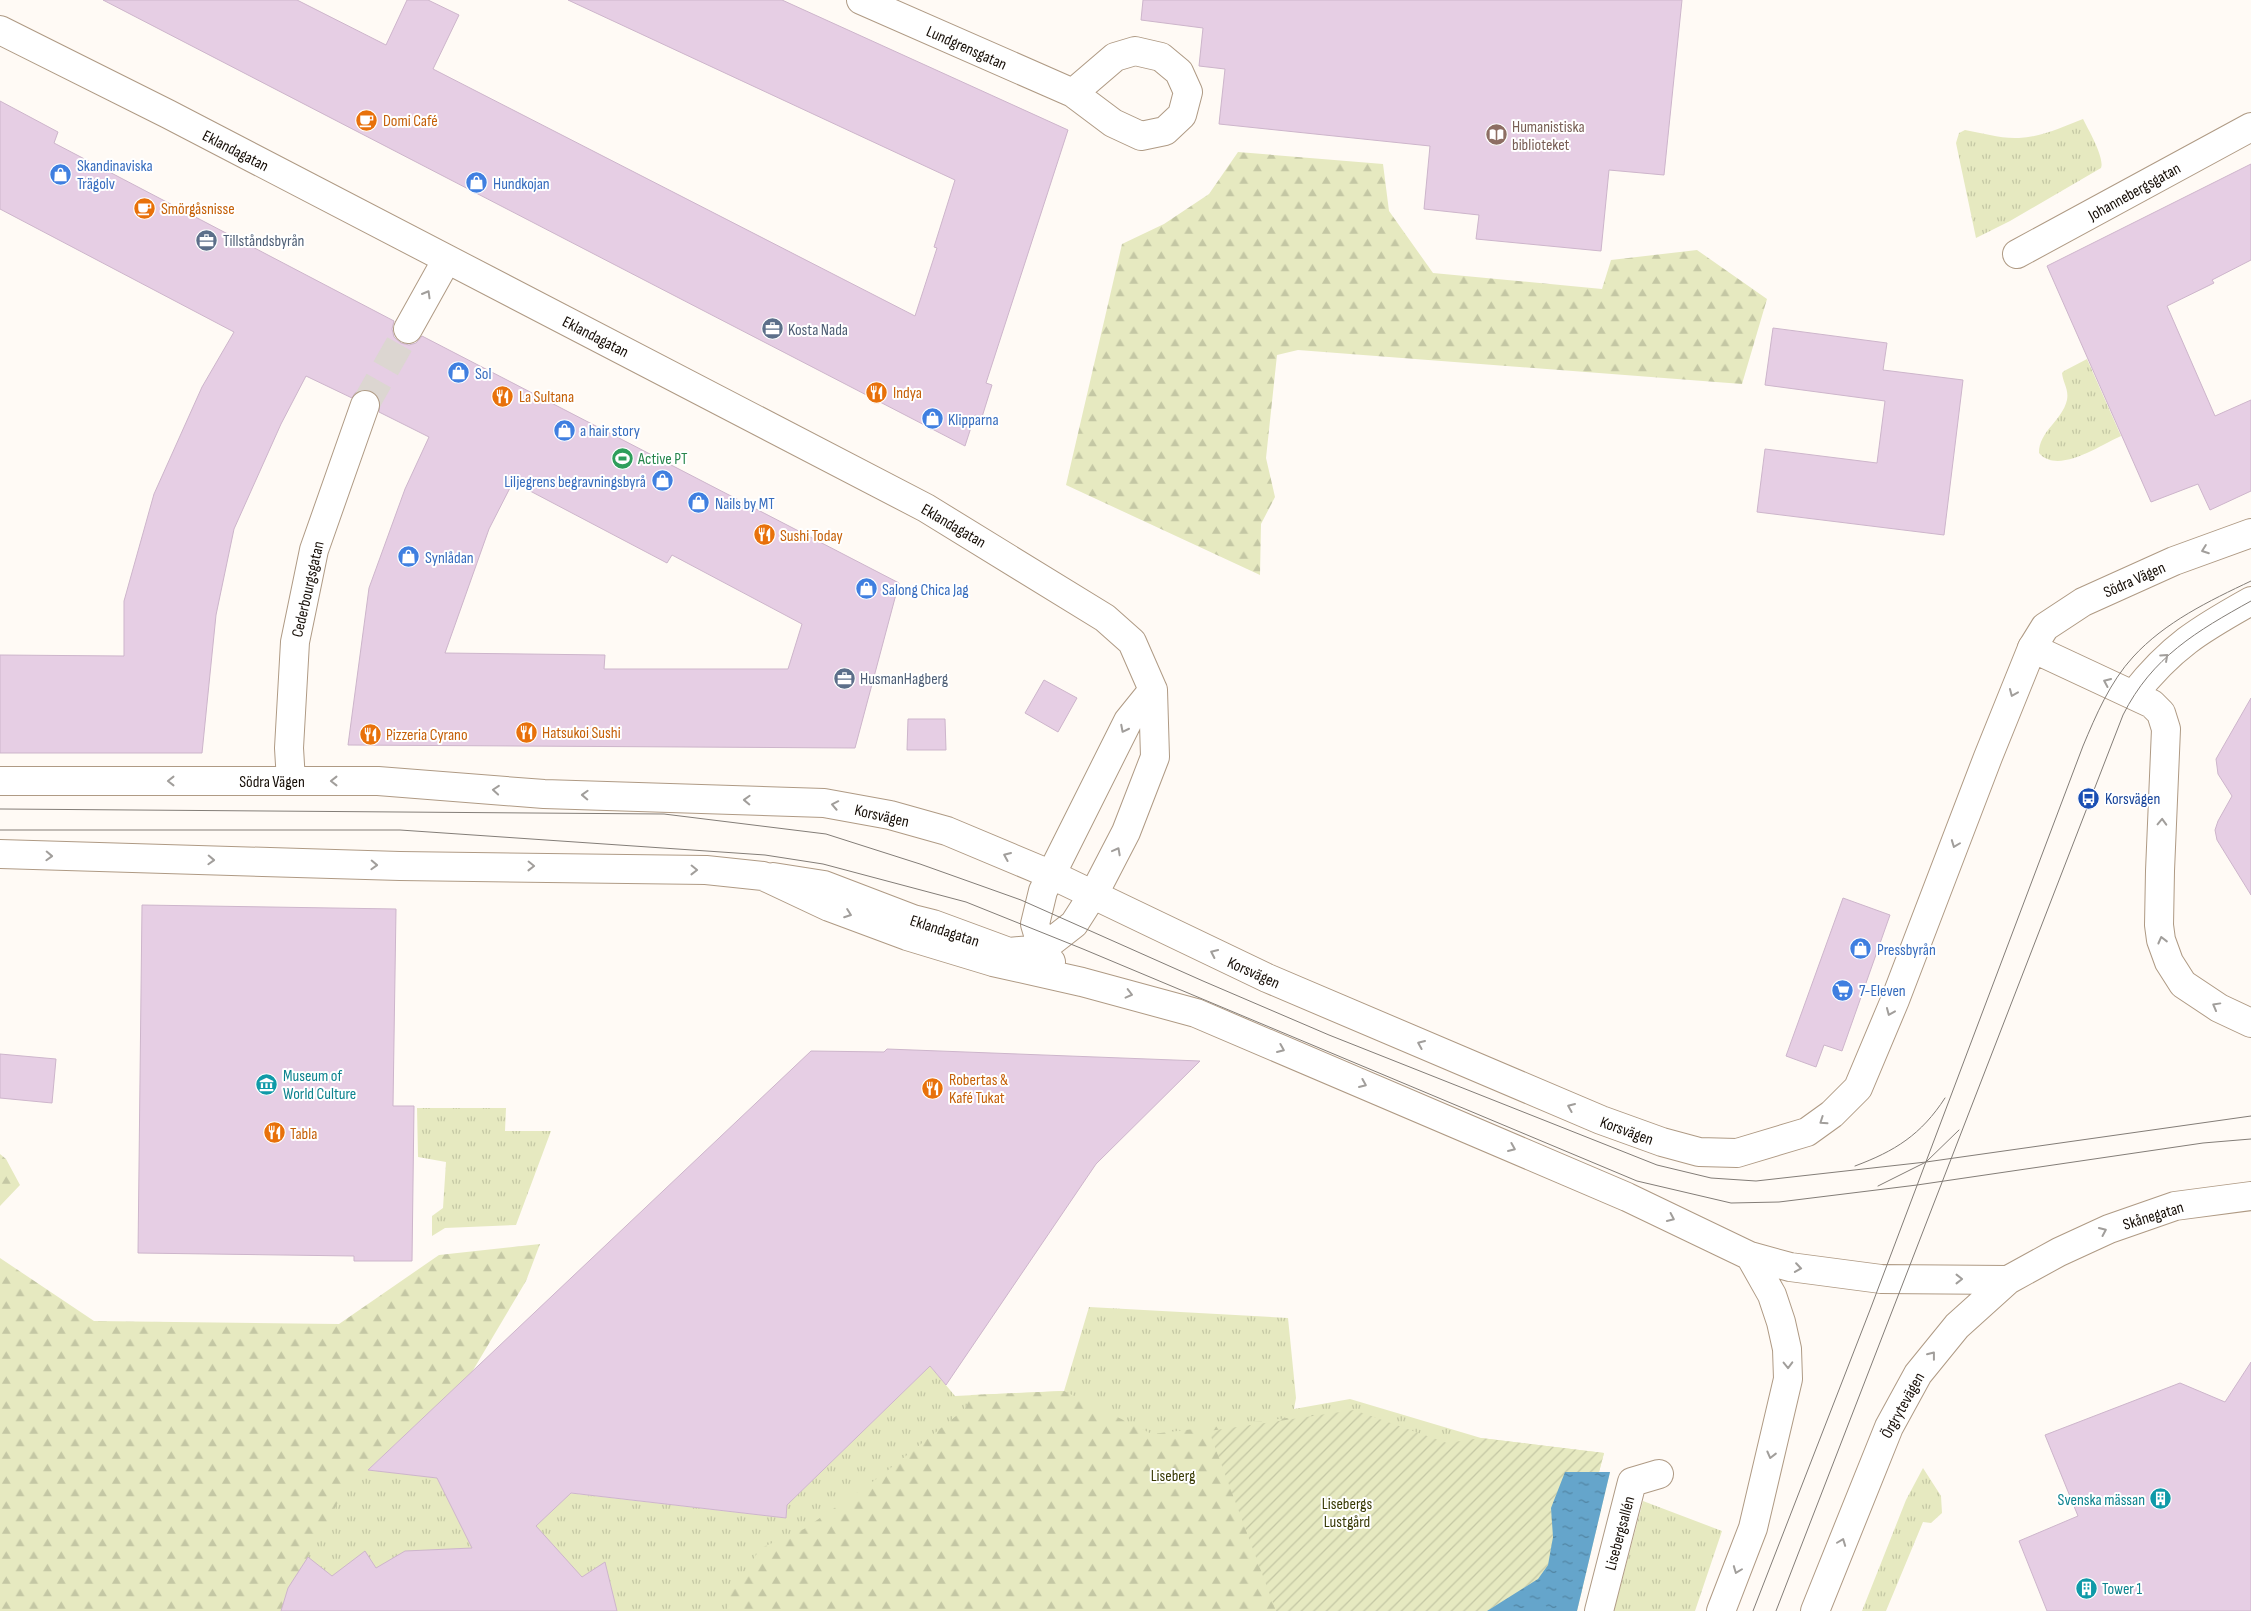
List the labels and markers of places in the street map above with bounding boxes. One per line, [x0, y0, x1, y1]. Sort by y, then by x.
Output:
cafe icon: Domi Café [355, 108, 379, 132]
place label: Domi Café [383, 112, 438, 131]
place label: Humanistiska biblioteket [1512, 118, 1585, 155]
library icon: Humanistiska biblioteket [1484, 123, 1508, 147]
place label: Skandinaviska Trägolv [77, 157, 153, 194]
shop icon: Skandinaviska Trägolv [49, 162, 73, 186]
shop icon: Hundkojan [465, 171, 489, 195]
place label: Hundkojan [493, 175, 550, 194]
cafe icon: Smörgåsnisse [133, 196, 157, 220]
place label: Smörgåsnisse [161, 200, 235, 219]
office icon: Tillståndsbyrån [195, 228, 219, 252]
place label: Tillståndsbyrån [223, 232, 304, 251]
office icon: Kosta Nada [760, 317, 784, 341]
place label: Kosta Nada [788, 321, 848, 340]
shop icon: Sol [447, 361, 471, 385]
place label: Sol [475, 365, 491, 384]
restaurant icon: Indya [865, 380, 889, 404]
restaurant icon: La Sultana [491, 384, 515, 408]
place label: Indya [893, 384, 922, 403]
place label: La Sultana [519, 388, 574, 407]
shop icon: Klipparna [920, 407, 944, 431]
place label: Klipparna [948, 411, 999, 430]
shop icon: a hair story [552, 418, 576, 442]
place label: a hair story [580, 422, 640, 441]
sports icon: Active PT [610, 446, 634, 470]
place label: Active PT [637, 450, 688, 469]
shop icon: Liljegrens begravningsbyrå [650, 469, 674, 493]
place label: Liljegrens begravningsbyrå [504, 473, 646, 492]
shop icon: Nails by MT [687, 491, 711, 515]
place label: Nails by MT [715, 495, 775, 514]
restaurant icon: Sushi Today [752, 523, 776, 547]
place label: Sushi Today [780, 527, 843, 546]
shop icon: Synlådan [397, 545, 421, 569]
place label: Synlådan [425, 549, 474, 568]
shop icon: Salong Chica Jag [854, 577, 878, 601]
place label: Salong Chica Jag [882, 581, 969, 600]
office icon: HusmanHagberg [832, 666, 856, 690]
place label: HusmanHagberg [860, 670, 948, 689]
restaurant icon: Hatsukoi Sushi [514, 720, 538, 744]
restaurant icon: Pizzeria Cyrano [358, 722, 382, 746]
place label: Hatsukoi Sushi [542, 724, 621, 743]
place label: Pizzeria Cyrano [386, 726, 468, 745]
bus stop icon: Korsvägen [2077, 786, 2101, 810]
place label: Korsvägen [2105, 790, 2160, 809]
shop icon: Pressbyrån [1849, 937, 1873, 961]
place label: Pressbyrån [1877, 941, 1936, 960]
supermarket icon: 7-Eleven [1831, 978, 1855, 1002]
place label: 7-Eleven [1859, 982, 1906, 1001]
place label: Museum of World Culture [283, 1067, 356, 1104]
place label: Robertas & Kafé Tukat [949, 1071, 1008, 1108]
museum icon: Museum of World Culture [255, 1072, 279, 1096]
restaurant icon: Robertas & Kafé Tukat [921, 1076, 945, 1100]
restaurant icon: Tabla [262, 1121, 286, 1145]
place label: Tabla [290, 1125, 317, 1144]
building icon: Svenska mässan [2149, 1487, 2173, 1511]
place label: Svenska mässan [2058, 1491, 2145, 1510]
building icon: Tower 1 [2074, 1576, 2098, 1600]
place label: Tower 1 [2102, 1580, 2142, 1599]

